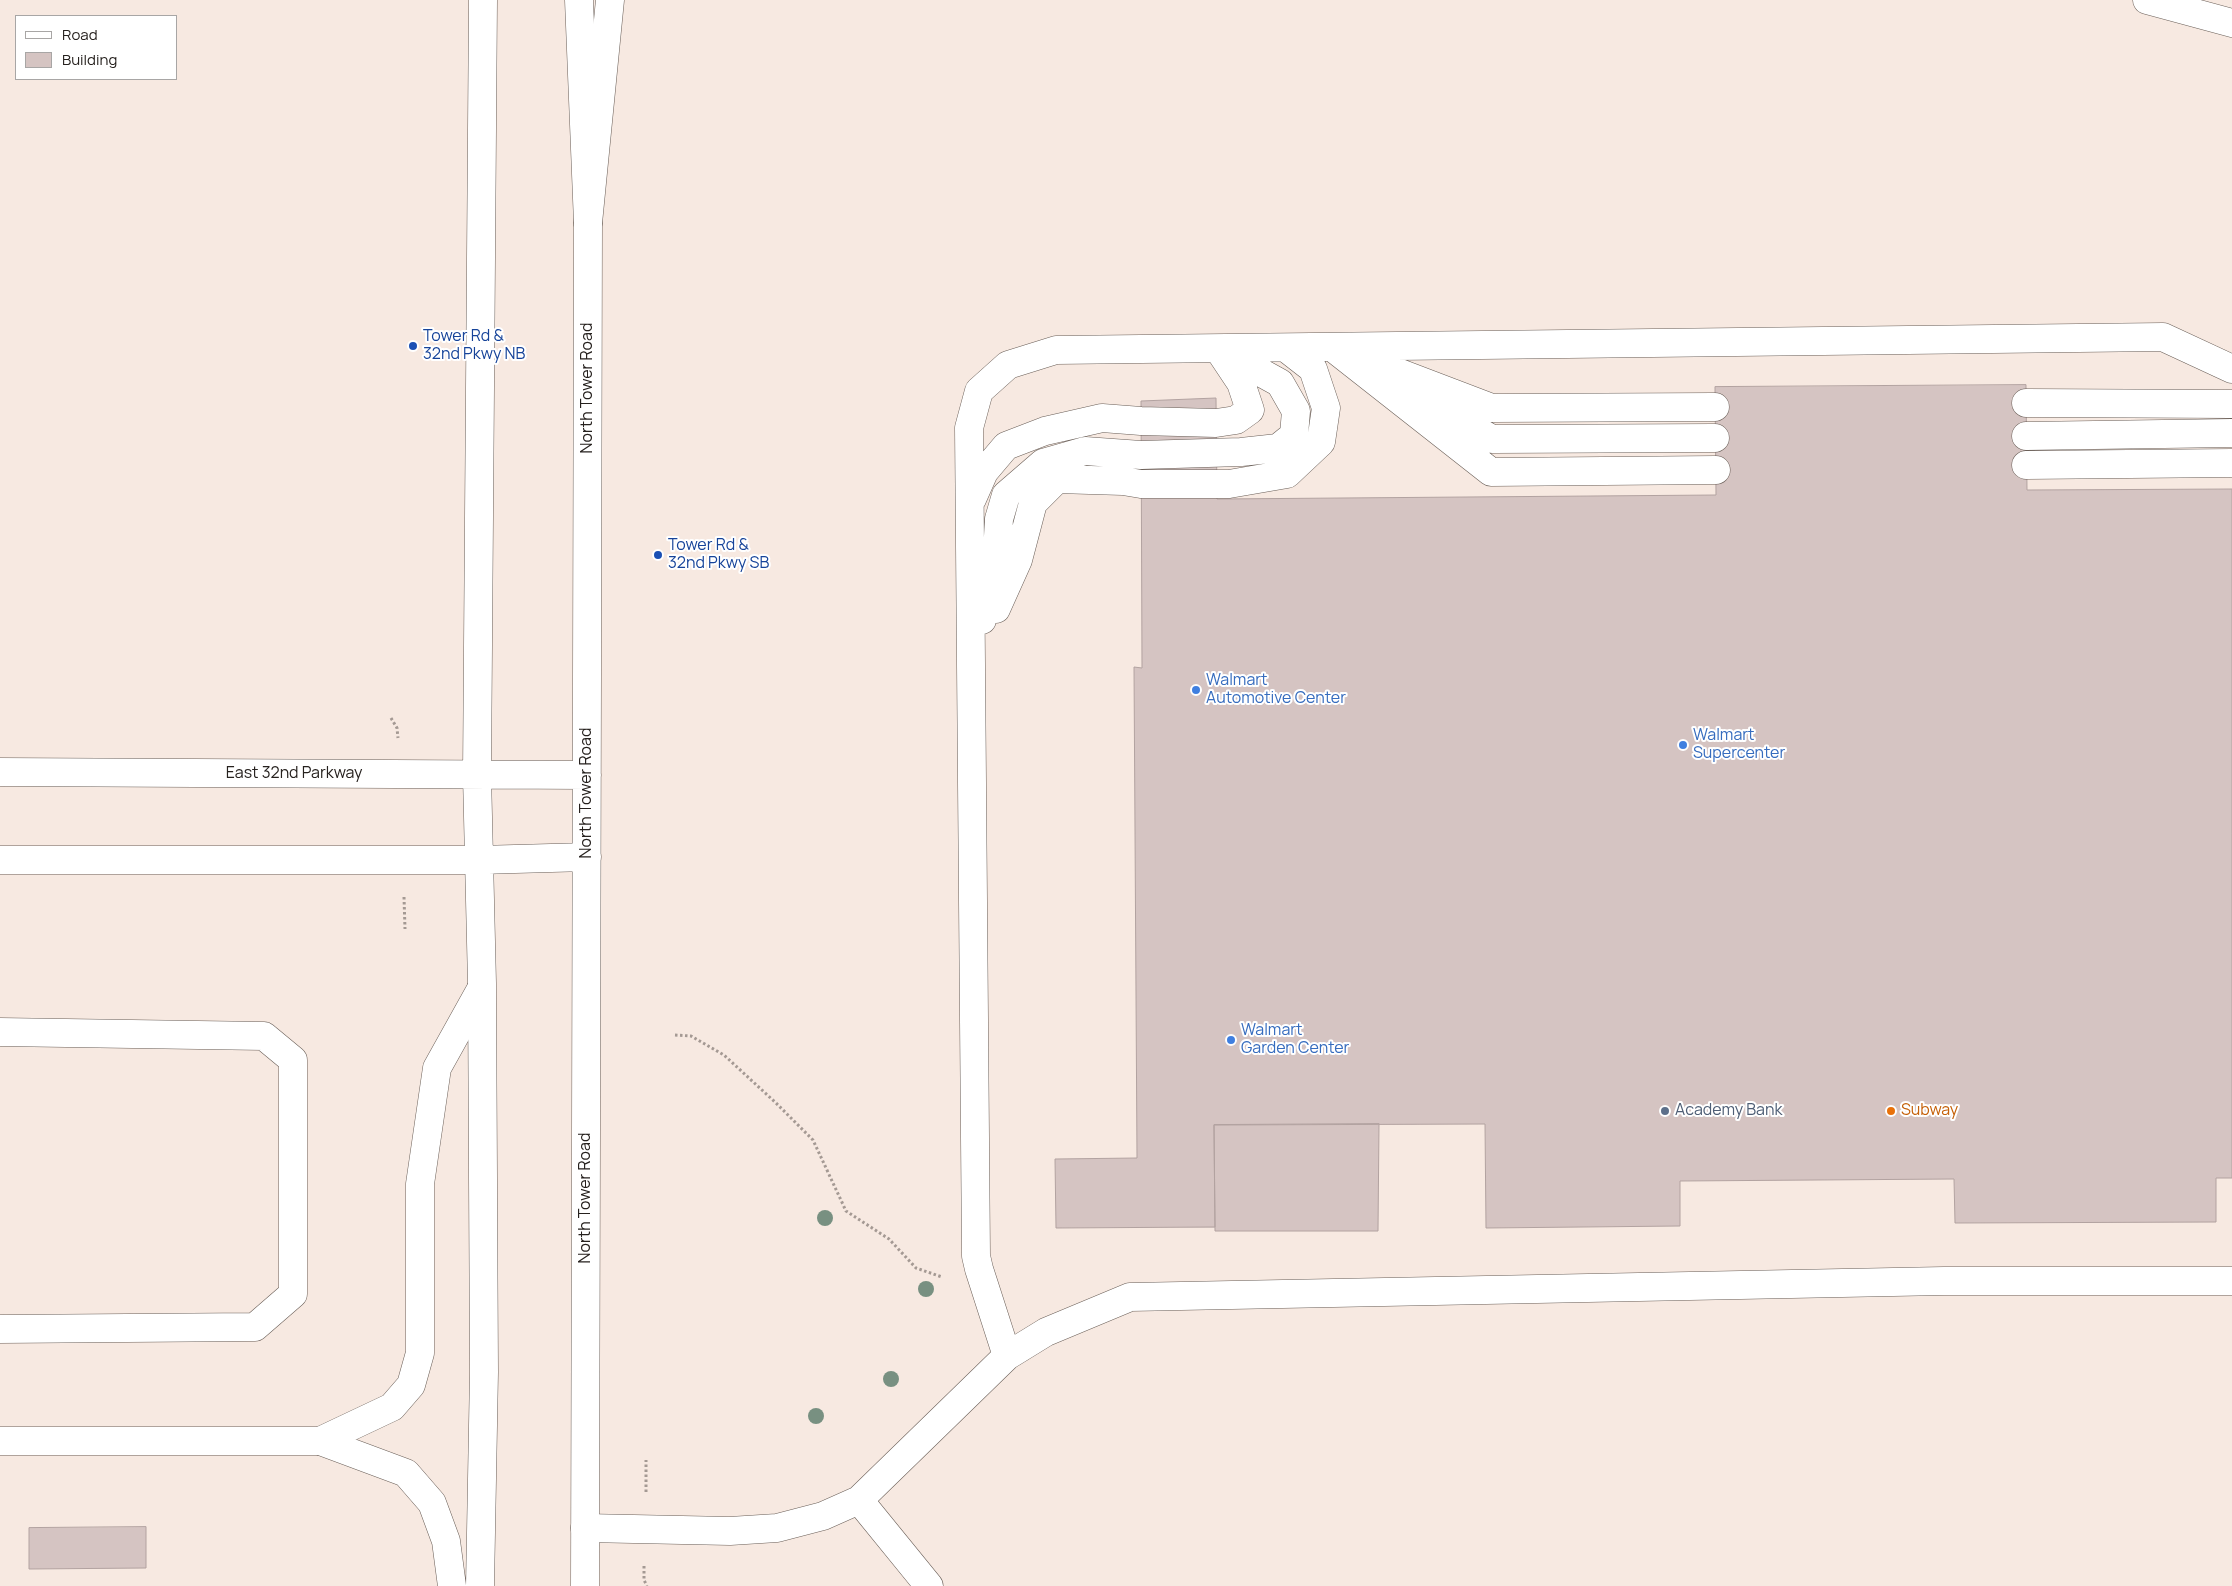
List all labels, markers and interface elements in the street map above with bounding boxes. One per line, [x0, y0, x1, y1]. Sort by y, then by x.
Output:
legend [15, 15, 178, 80]
text: Road [62, 24, 98, 45]
text: Building [62, 49, 117, 70]
street label: North Tower Road [578, 323, 598, 453]
place label: Tower Rd & 32nd Pkwy NB [423, 327, 525, 365]
marker: Tower Rd & 32nd Pkwy NB [407, 340, 419, 352]
place label: Tower Rd & 32nd Pkwy SB [668, 536, 769, 574]
marker: Tower Rd & 32nd Pkwy SB [652, 549, 664, 561]
place label: Walmart Automotive Center [1206, 671, 1346, 709]
marker: Walmart Automotive Center [1190, 684, 1202, 696]
place label: Walmart Supercenter [1693, 726, 1785, 764]
street label: North Tower Road [577, 728, 597, 858]
marker: Walmart Supercenter [1677, 739, 1689, 751]
street label: East 32nd Parkway [226, 764, 362, 784]
place label: Walmart Garden Center [1241, 1021, 1349, 1059]
marker: Walmart Garden Center [1225, 1034, 1237, 1046]
place label: Academy Bank [1675, 1101, 1782, 1121]
place label: Subway [1901, 1101, 1958, 1121]
marker: Academy Bank [1659, 1105, 1671, 1117]
marker: Subway [1885, 1105, 1897, 1117]
street label: North Tower Road [576, 1133, 596, 1263]

